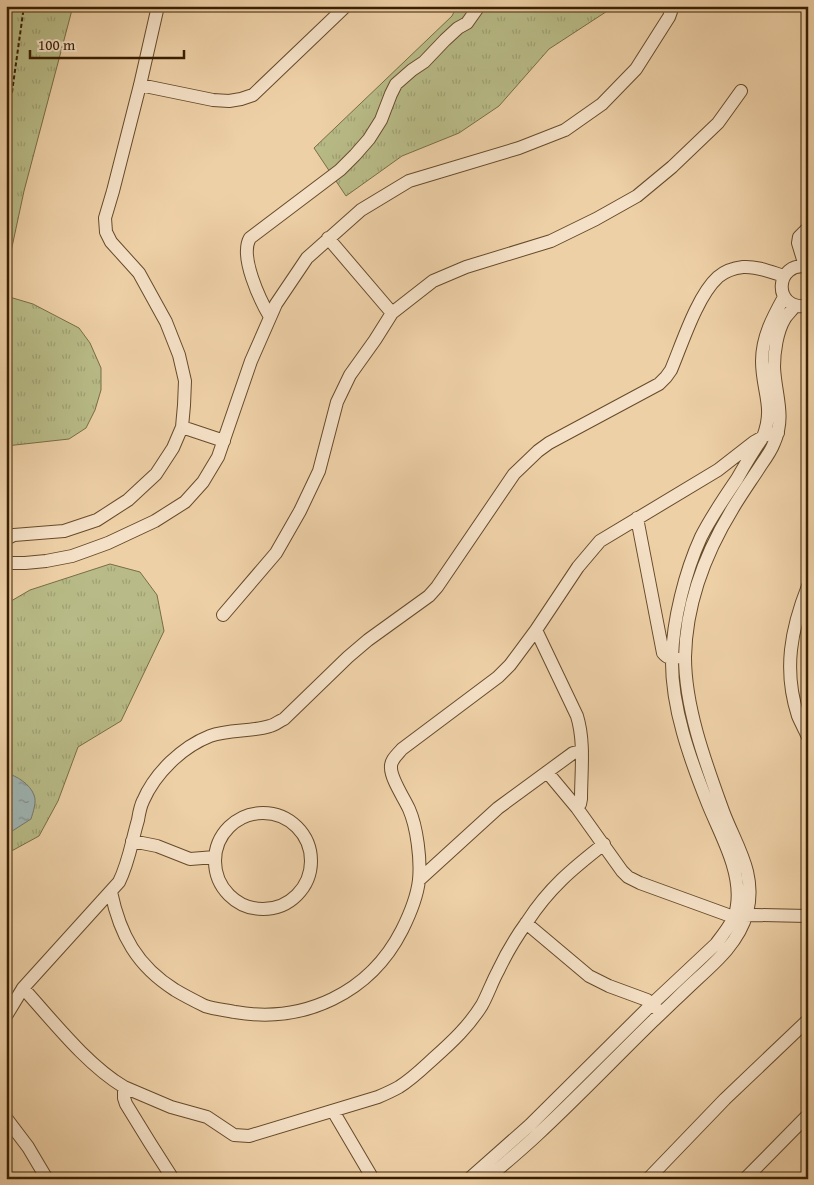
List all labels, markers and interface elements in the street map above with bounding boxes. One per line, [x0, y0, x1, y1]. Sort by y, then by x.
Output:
scale bar [30, 28, 184, 60]
text: 100 m [38, 34, 76, 55]

